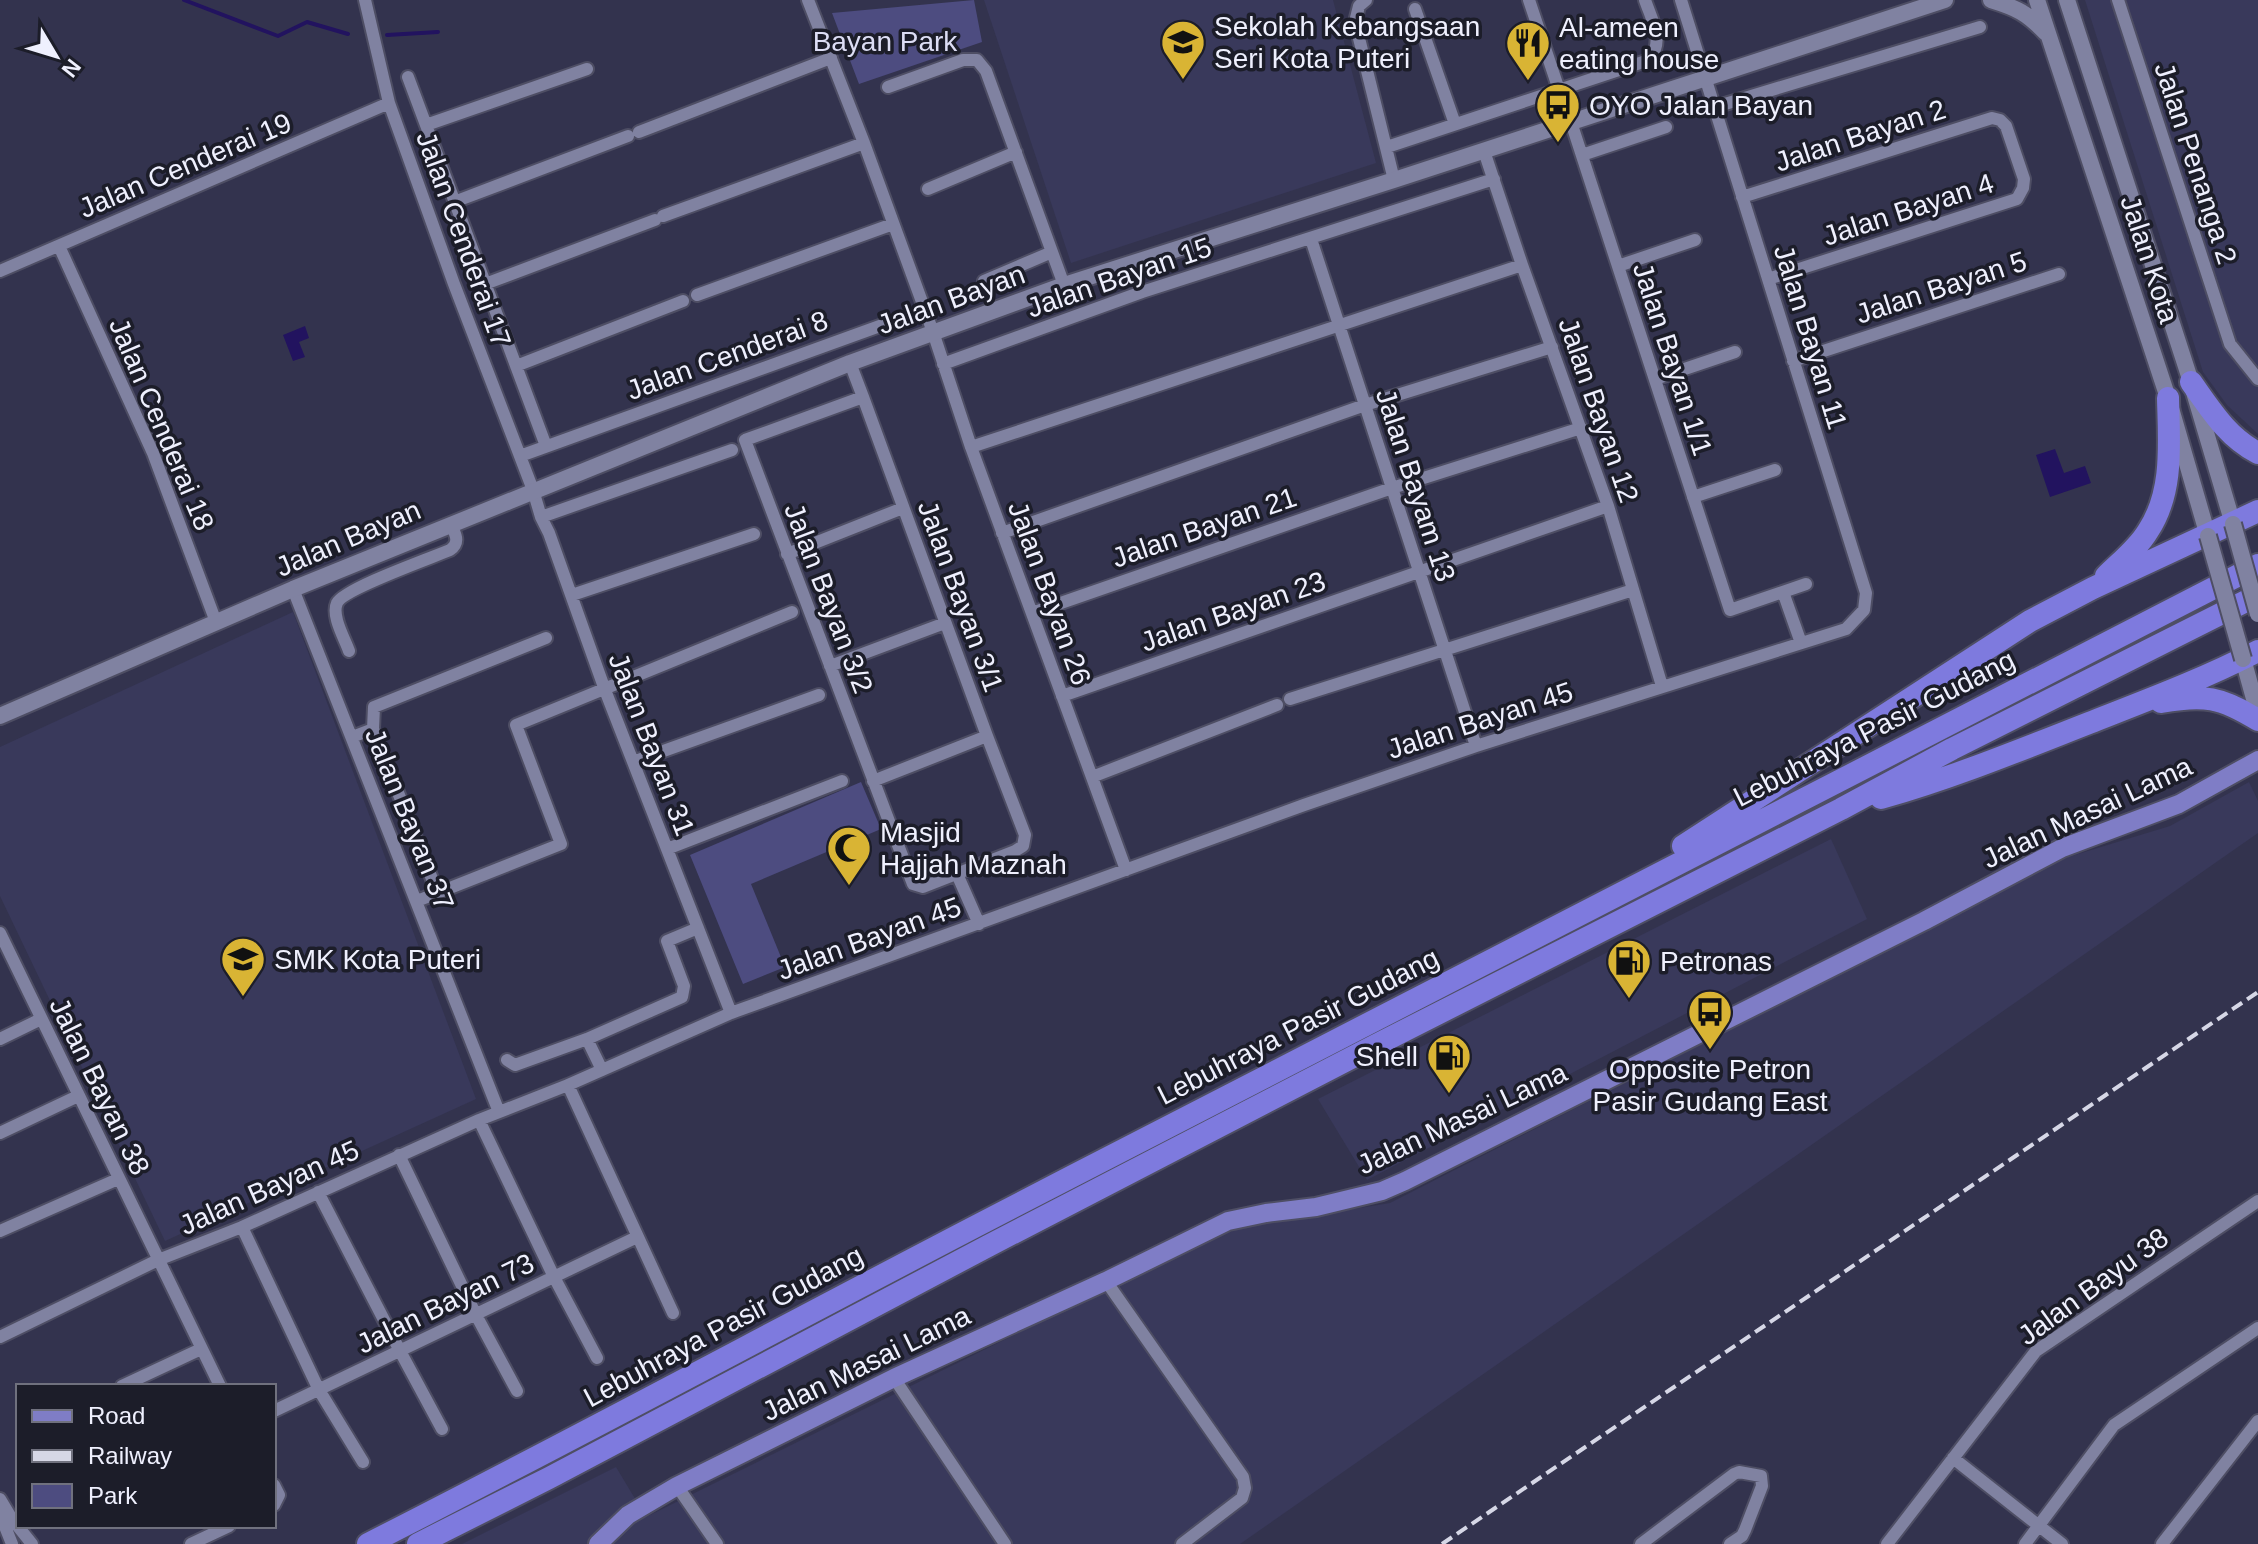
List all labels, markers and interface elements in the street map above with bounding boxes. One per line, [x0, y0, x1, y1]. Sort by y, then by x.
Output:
place label: Sekolah Kebangsaan Seri Kota Puteri [1214, 11, 1480, 74]
place label: Al-ameen eating house [1559, 12, 1719, 75]
north arrow [16, 16, 96, 96]
school or university icon: Sekolah Kebangsaan Seri Kota Puteri [1159, 18, 1207, 81]
restaurant icon: Al-ameen eating house [1504, 19, 1552, 82]
park label: Bayan Park [813, 26, 958, 57]
text: N [57, 54, 86, 82]
street label: Jalan Penanga 2 [2148, 58, 2243, 268]
bus stop icon: OYO Jalan Bayan [1534, 81, 1582, 144]
place label: OYO Jalan Bayan [1589, 90, 1813, 121]
street label: Jalan Bayan 2 [1771, 93, 1949, 178]
street label: Jalan Cenderai 19 [75, 107, 296, 224]
street label: Jalan Cenderai 17 [410, 127, 517, 351]
street label: Jalan Bayan 4 [1819, 167, 1997, 252]
street label: Jalan Kota [2114, 191, 2185, 327]
street label: Jalan Bayan 15 [1023, 231, 1215, 324]
street label: Jalan Bayan 11 [1768, 241, 1853, 433]
street label: Jalan Bayan 5 [1852, 245, 2030, 330]
street label: Jalan Bayan [873, 259, 1029, 340]
street label: Jalan Bayan 1/1 [1627, 259, 1718, 459]
street label: Jalan Cenderai 8 [622, 305, 832, 406]
street label: Jalan Cenderai 18 [103, 314, 220, 535]
street label: Jalan Bayan 12 [1552, 314, 1645, 506]
street label: Jalan Bayam 13 [1370, 385, 1461, 585]
street label: Jalan Bayan 21 [1108, 481, 1300, 574]
street label: Jalan Bayan [271, 494, 425, 583]
street label: Jalan Bayan 3/1 [912, 497, 1009, 696]
street label: Jalan Bayan 26 [1002, 497, 1097, 689]
street label: Jalan Bayan 3/2 [778, 499, 879, 697]
street label: Jalan Bayan 23 [1137, 565, 1329, 658]
street label: Lebuhraya Pasir Gudang [1728, 644, 2020, 813]
street label: Jalan Bayan 31 [602, 649, 701, 840]
street label: Jalan Bayan 45 [1384, 676, 1577, 765]
street label: Jalan Bayan 37 [359, 724, 460, 914]
street label: Jalan Masai Lama [1978, 750, 2197, 875]
place label: Masjid Hajjah Maznah [880, 817, 1067, 880]
mosque icon: Masjid Hajjah Maznah [825, 824, 873, 887]
street label: Jalan Bayan 45 [773, 891, 965, 986]
school or university icon: SMK Kota Puteri [219, 935, 267, 998]
fuel station icon: Petronas [1605, 937, 1653, 1000]
street label: Lebuhraya Pasir Gudang [1152, 942, 1444, 1111]
place label: SMK Kota Puteri [274, 944, 481, 975]
place label: Petronas [1660, 946, 1772, 977]
bus stop icon: Opposite Petron Pasir Gudang East [1686, 988, 1734, 1051]
street label: Jalan Bayan 38 [43, 993, 156, 1180]
fuel station icon: Shell [1425, 1032, 1473, 1095]
place label: Shell [1356, 1041, 1418, 1072]
place label: Opposite Petron Pasir Gudang East [1592, 1054, 1828, 1117]
street label: Jalan Masai Lama [1353, 1056, 1572, 1181]
street label: Jalan Bayan 45 [175, 1134, 364, 1241]
street label: Jalan Bayu 38 [2012, 1222, 2174, 1351]
street label: Lebuhraya Pasir Gudang [579, 1240, 868, 1413]
street label: Jalan Bayan 73 [352, 1247, 539, 1360]
street label: Jalan Masai Lama [757, 1300, 976, 1427]
legend [16, 1384, 276, 1528]
text: Road [88, 1402, 145, 1429]
text: Railway [88, 1442, 172, 1469]
text: Park [88, 1482, 138, 1509]

